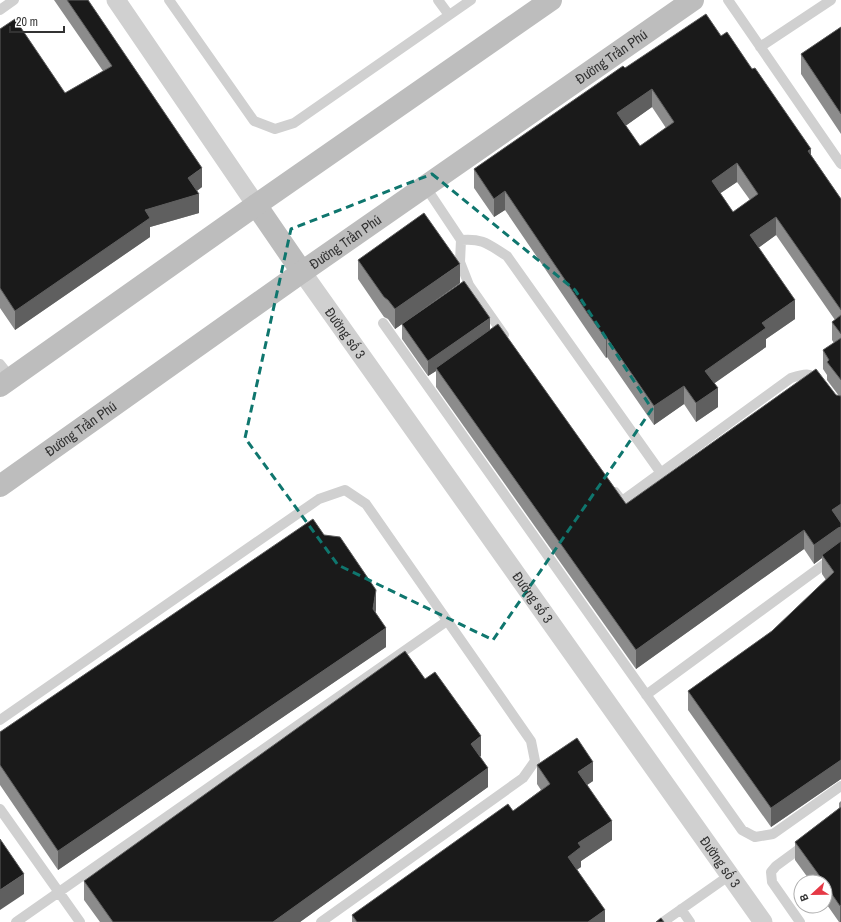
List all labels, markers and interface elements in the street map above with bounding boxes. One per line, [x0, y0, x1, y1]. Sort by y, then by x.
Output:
scale bar [10, 8, 64, 34]
text: 20 m [16, 14, 38, 30]
street label: Đường Trần Phú [572, 25, 651, 88]
street label: Đường Trần Phú [306, 211, 385, 273]
street label: Đường số 3 [321, 304, 370, 362]
street label: Đường Trần Phú [41, 397, 120, 460]
street label: Đường số 3 [508, 568, 557, 627]
street label: Đường số 3 [696, 833, 745, 891]
north arrow [793, 874, 833, 914]
text: B [796, 892, 811, 903]

